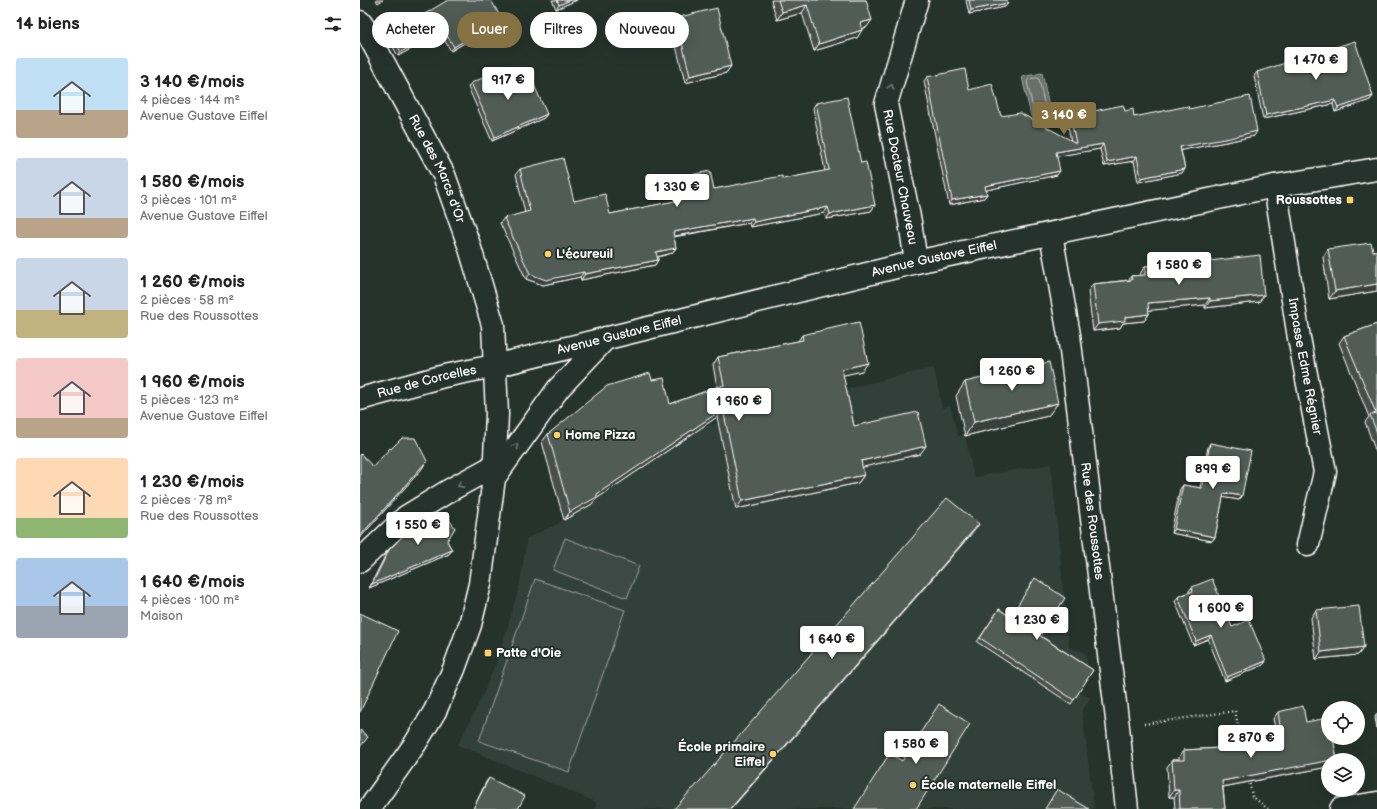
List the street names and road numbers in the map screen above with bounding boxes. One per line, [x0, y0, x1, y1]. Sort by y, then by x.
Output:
street label: Rue Docteur Chauveau [879, 108, 921, 246]
street label: Rue des Marcs d'Or [405, 112, 469, 225]
street label: Avenue Gustave Eiffel [870, 237, 998, 281]
street label: Impasse Edme Régnier [1285, 297, 1326, 437]
street label: Avenue Gustave Eiffel [555, 312, 683, 358]
street label: Rue de Corcelles [375, 362, 478, 402]
street label: Rue des Roussottes [1077, 461, 1108, 581]

